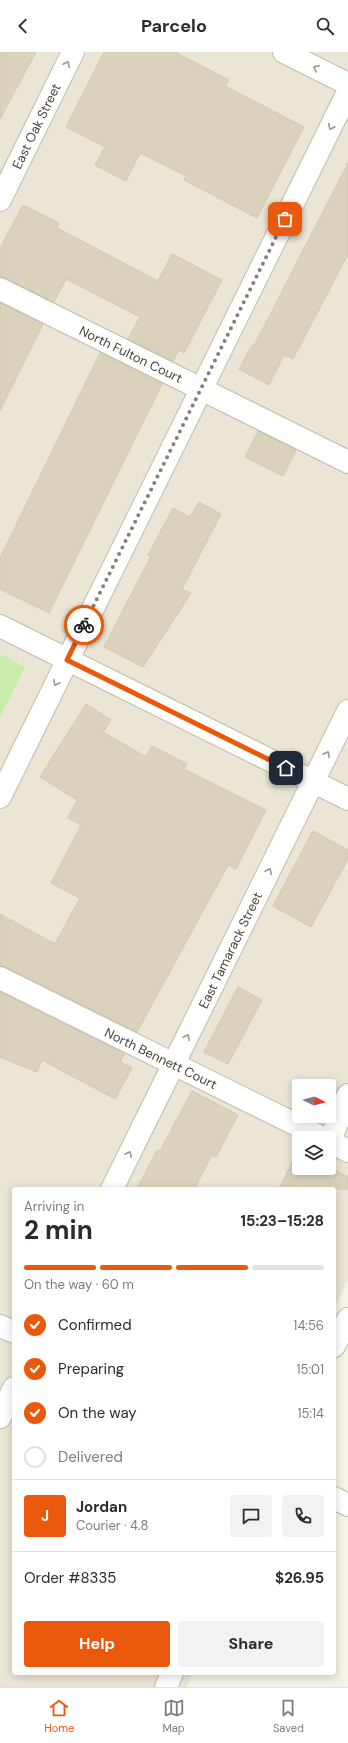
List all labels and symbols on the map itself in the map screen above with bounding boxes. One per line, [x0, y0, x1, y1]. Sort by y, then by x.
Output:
one-way arrow [62, 61, 70, 69]
one-way arrow [313, 65, 320, 73]
street label: East Oak Street [8, 81, 65, 172]
one-way arrow [328, 123, 336, 130]
pin [268, 202, 302, 236]
street label: North Fulton Court [76, 322, 185, 387]
courier [64, 605, 104, 645]
one-way arrow [53, 679, 61, 686]
pin [269, 751, 303, 785]
one-way arrow [322, 751, 330, 758]
one-way arrow [264, 867, 272, 875]
street label: East Tamarack Street [195, 889, 266, 1011]
street label: North Bennett Court [102, 1024, 220, 1093]
one-way arrow [182, 1034, 190, 1042]
north arrow [292, 1079, 336, 1123]
one-way arrow [124, 1151, 132, 1158]

